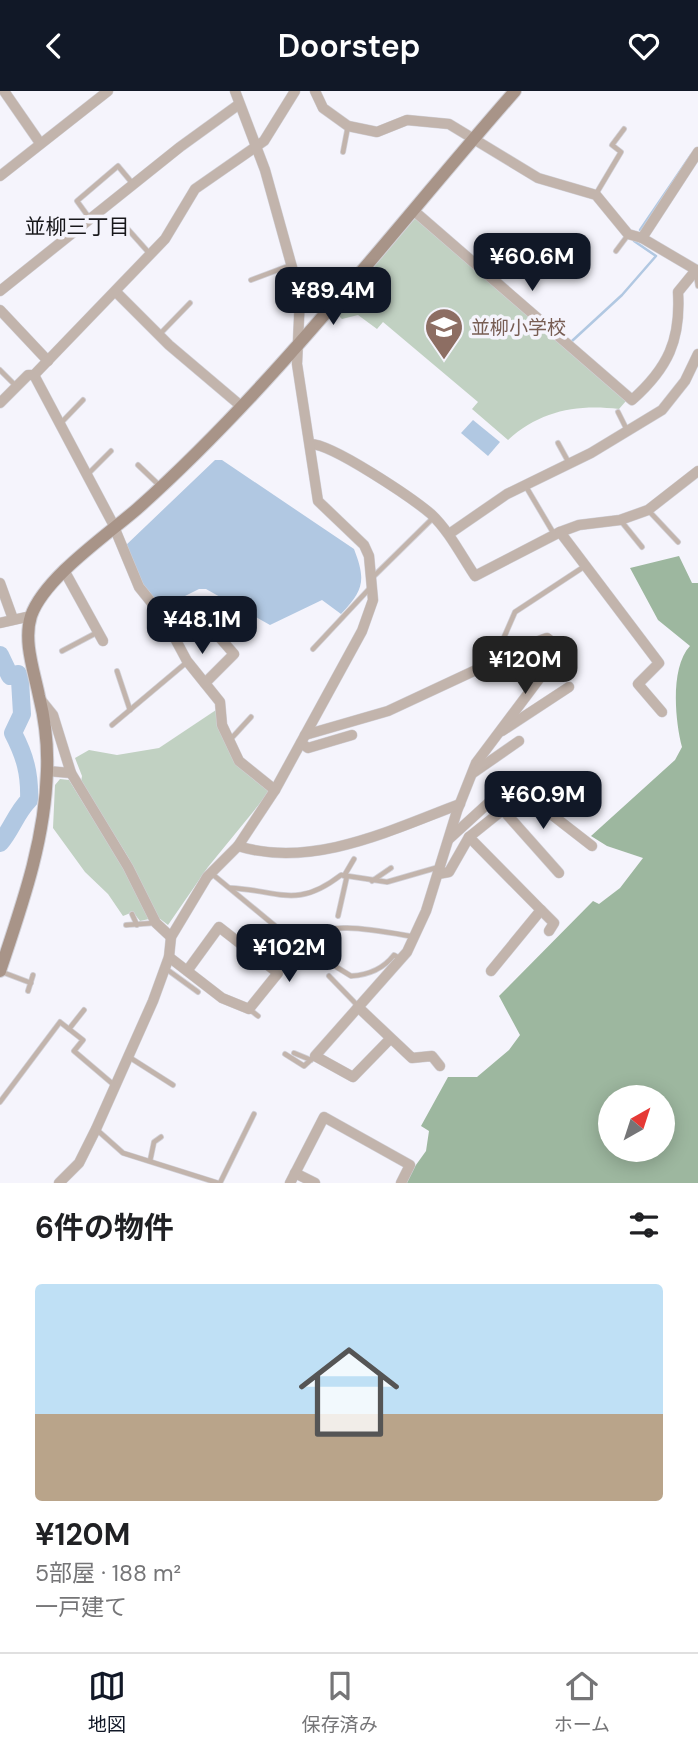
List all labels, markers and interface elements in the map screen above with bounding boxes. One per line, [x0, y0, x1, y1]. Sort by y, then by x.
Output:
text: Doorstep [278, 25, 420, 67]
icon: back [35, 27, 73, 65]
icon: heart [625, 27, 663, 65]
district label: 並柳三丁目 [25, 213, 130, 241]
pin: ¥60.6M [475, 233, 589, 293]
text: ¥60.6M [490, 241, 574, 271]
pin: ¥89.4M [276, 267, 390, 327]
text: ¥89.4M [291, 275, 375, 305]
school or university icon: 並柳小学校 [423, 306, 465, 361]
place label: 並柳小学校 [471, 315, 566, 340]
pin: ¥48.1M [145, 596, 259, 656]
text: ¥48.1M [163, 604, 241, 634]
pin: ¥120M [476, 637, 574, 696]
text: ¥120M [488, 644, 562, 674]
pin: ¥60.9M [486, 771, 600, 831]
text: ¥60.9M [501, 779, 585, 809]
pin: ¥102M [240, 925, 338, 984]
text: ¥102M [252, 932, 326, 962]
north arrow [598, 1085, 676, 1162]
map controls [598, 1085, 675, 1162]
icon: filters [625, 1206, 663, 1244]
text: 6件の物件 [35, 1208, 174, 1247]
icon: home [286, 1329, 412, 1455]
text: ¥120M [35, 1515, 130, 1554]
text: 5部屋 · 188 m² [35, 1558, 181, 1588]
text: 一戸建て [35, 1592, 127, 1622]
tab: 地図 [88, 1667, 126, 1737]
tab: 保存済み [302, 1667, 378, 1737]
tab: ホーム [554, 1667, 610, 1737]

